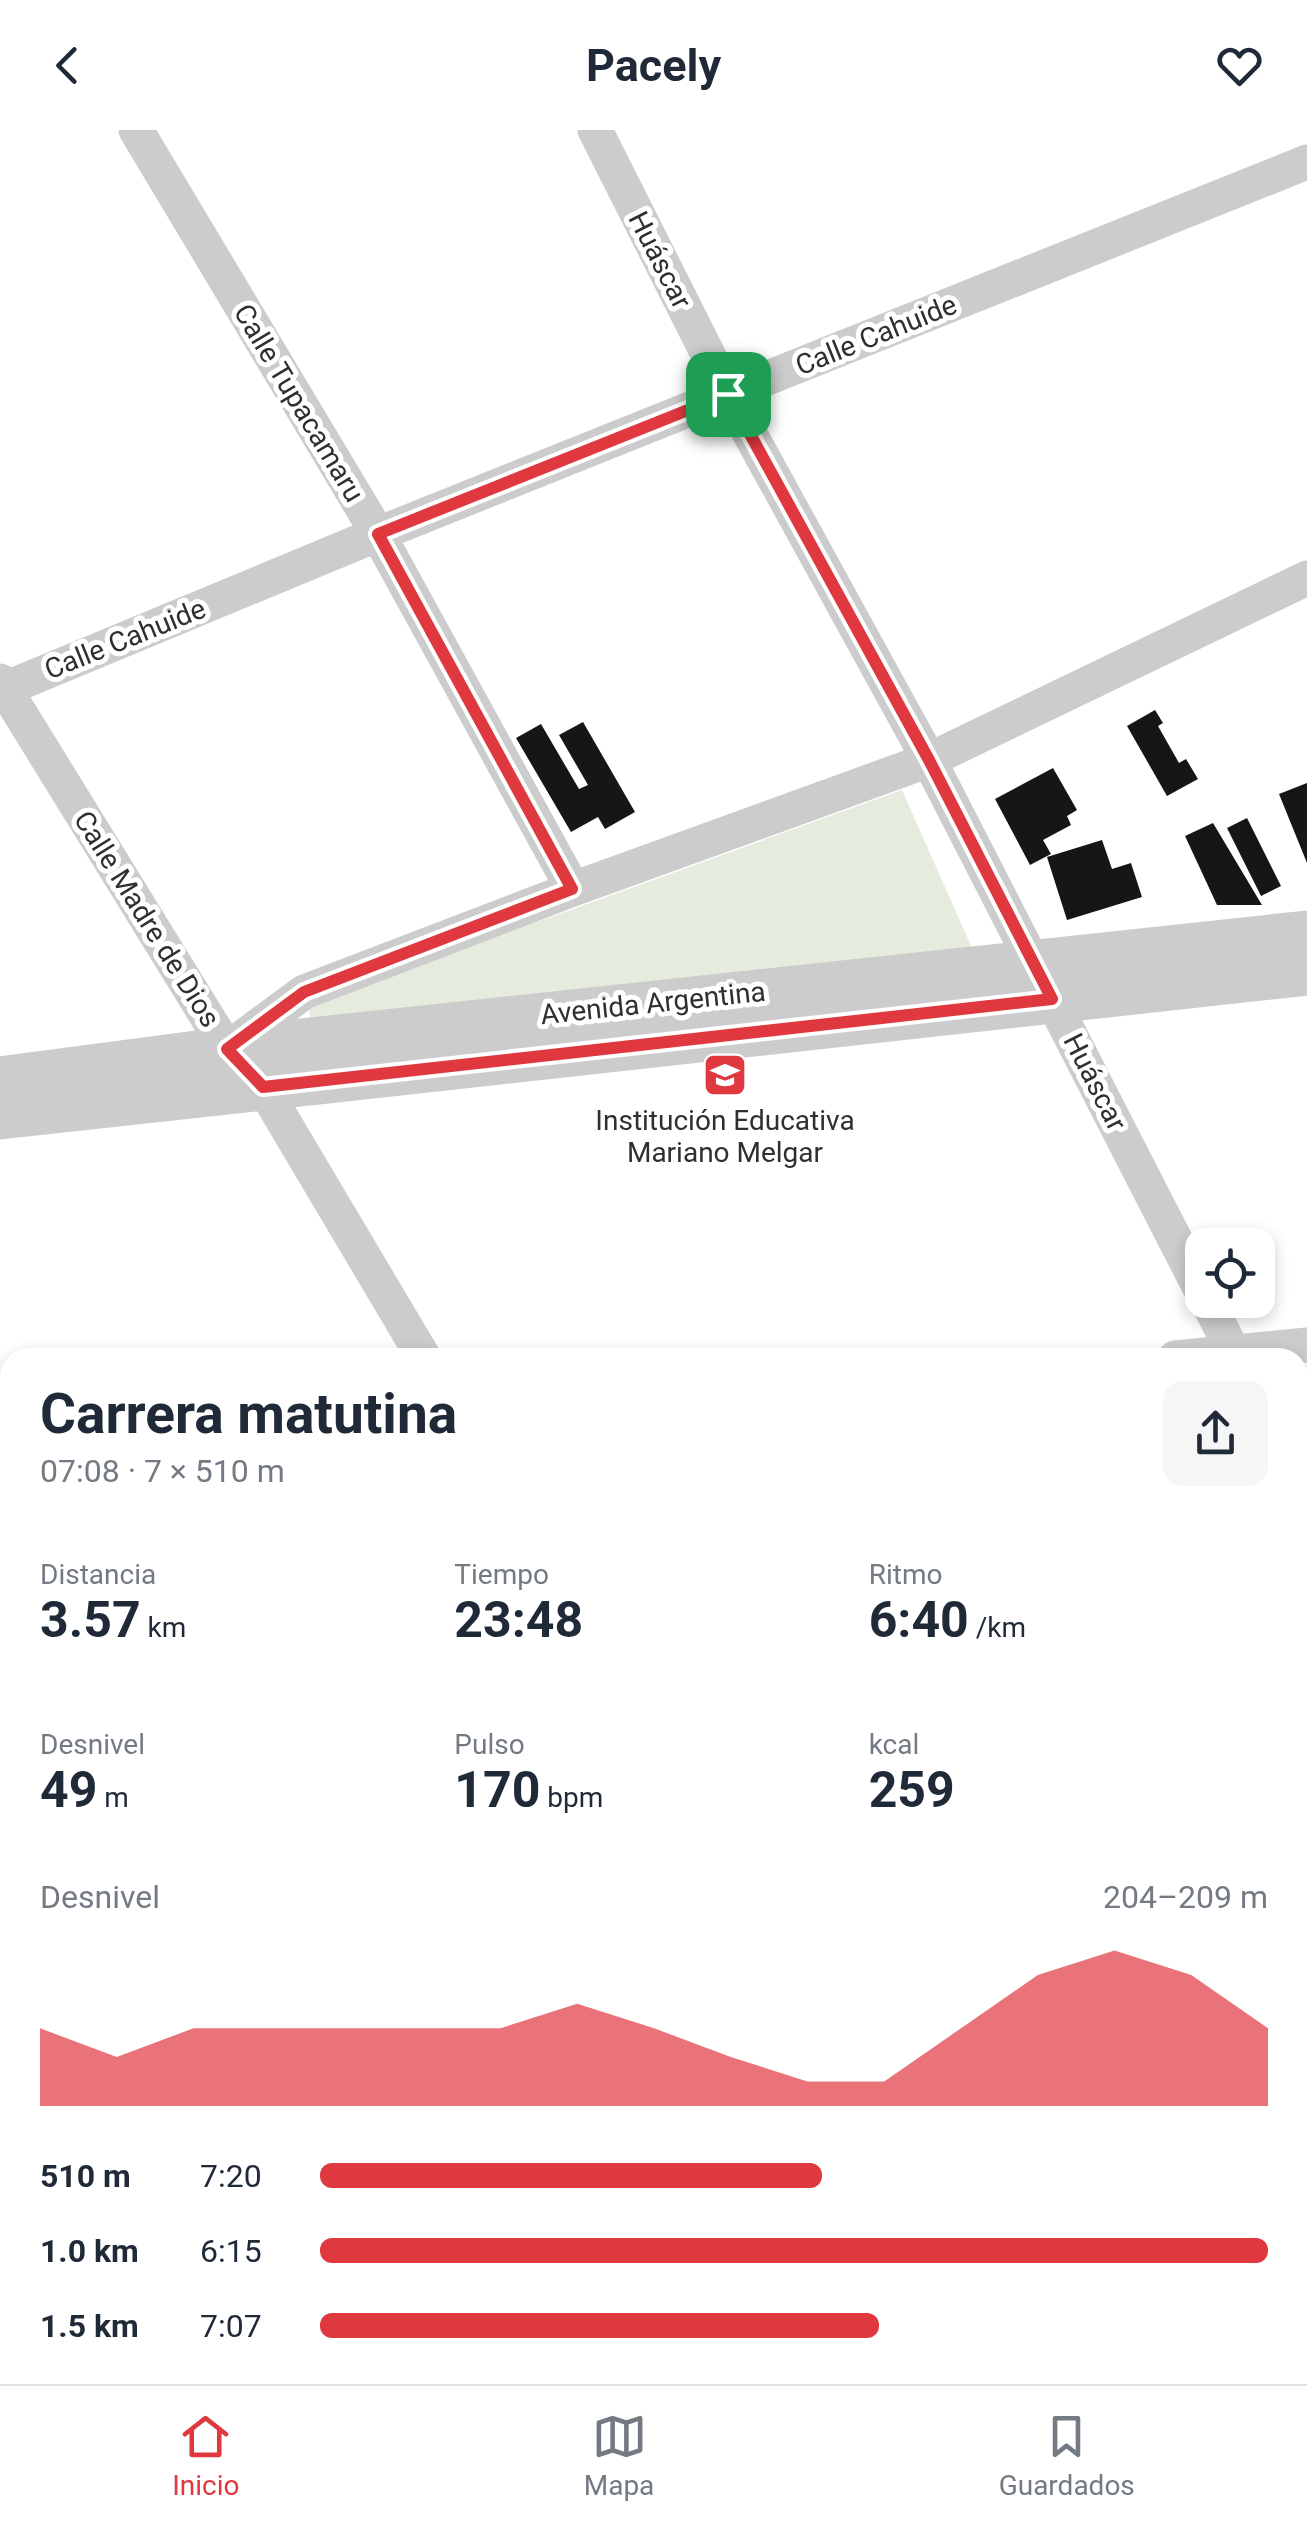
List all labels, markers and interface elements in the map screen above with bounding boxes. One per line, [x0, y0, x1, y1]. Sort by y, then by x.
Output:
icon: back [40, 38, 95, 93]
icon: heart [1212, 38, 1267, 93]
text: Pacely [586, 39, 721, 92]
street label: Huáscar [622, 206, 699, 314]
street label: Calle Cahuide [791, 288, 961, 382]
street label: Calle Tupacamaru [227, 298, 371, 508]
pin [686, 352, 771, 437]
icon: arrive [701, 367, 756, 422]
street label: Calle Cahuide [40, 592, 210, 686]
street label: Calle Madre de Dios [67, 805, 227, 1033]
street label: Avenida Argentina [539, 975, 767, 1031]
street label: Huáscar [1057, 1028, 1134, 1136]
school or university icon: Institución Educativa Mariano Melgar [702, 1052, 748, 1098]
place label: Institución Educativa Mariano Melgar [595, 1104, 855, 1169]
map controls [1185, 1228, 1275, 1318]
button: locate [1185, 1228, 1275, 1318]
button: share [1163, 1381, 1268, 1486]
text: Carrera matutina [40, 1382, 457, 1446]
text: 07:08 · 7 × 510 m [40, 1452, 285, 1490]
text: Distancia [40, 1558, 156, 1591]
text: Tiempo [454, 1558, 549, 1591]
text: Ritmo [869, 1558, 942, 1591]
text: 3.57 [40, 1591, 141, 1649]
text: 23:48 [454, 1591, 583, 1649]
text: 6:40 [869, 1591, 969, 1649]
text: km [141, 1611, 186, 1644]
text: /km [969, 1611, 1026, 1644]
text: Desnivel [40, 1728, 145, 1761]
text: Pulso [454, 1728, 525, 1761]
text: kcal [869, 1728, 919, 1761]
text: 49 [40, 1761, 97, 1819]
text: 170 [454, 1761, 540, 1819]
text: 259 [869, 1761, 955, 1819]
text: m [97, 1781, 129, 1814]
text: bpm [540, 1781, 603, 1814]
text: Desnivel [40, 1878, 160, 1916]
text: 204–209 m [1103, 1878, 1268, 1916]
text: 510 m [40, 2157, 131, 2195]
text: 7:20 [200, 2157, 262, 2195]
text: 1.0 km [40, 2232, 139, 2270]
text: 6:15 [200, 2232, 262, 2270]
text: 1.5 km [40, 2307, 139, 2345]
text: 7:07 [200, 2307, 262, 2345]
tab: Inicio [172, 2409, 239, 2502]
tab: Mapa [584, 2409, 654, 2502]
tab: Guardados [999, 2409, 1135, 2502]

